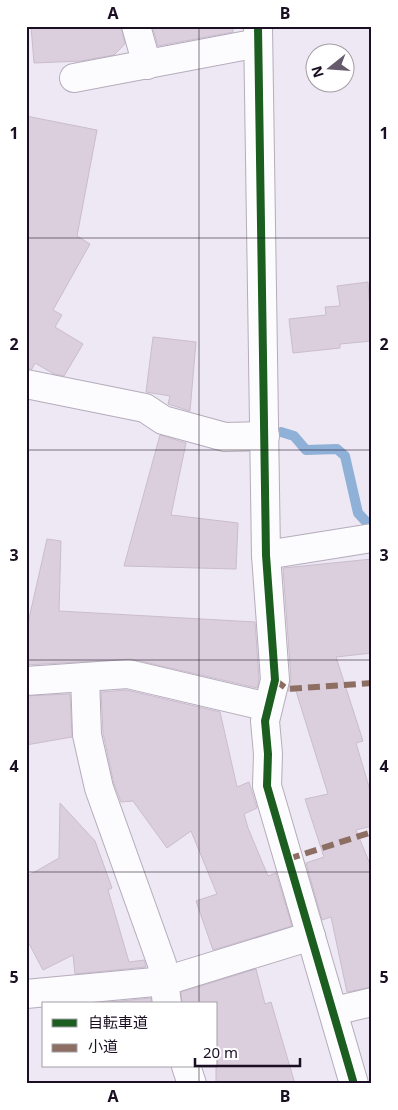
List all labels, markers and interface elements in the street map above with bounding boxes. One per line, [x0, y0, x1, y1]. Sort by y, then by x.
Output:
text: A [107, 2, 119, 24]
text: B [280, 2, 290, 24]
north arrow [306, 42, 356, 92]
text: N [306, 64, 328, 80]
text: 1 [9, 122, 19, 144]
text: 1 [379, 122, 389, 144]
text: 2 [9, 333, 19, 355]
text: 2 [379, 333, 389, 355]
text: 3 [9, 544, 19, 566]
text: 3 [379, 544, 389, 566]
text: 4 [9, 755, 19, 777]
text: 4 [379, 755, 389, 777]
text: 5 [9, 966, 19, 988]
text: 5 [379, 966, 389, 988]
legend [42, 1002, 218, 1068]
text: 自転車道 [88, 1012, 148, 1032]
scale bar [195, 1035, 300, 1067]
text: 小道 [88, 1036, 118, 1056]
text: 20 m [203, 1042, 238, 1062]
text: A [107, 1085, 119, 1107]
text: B [280, 1085, 290, 1107]

